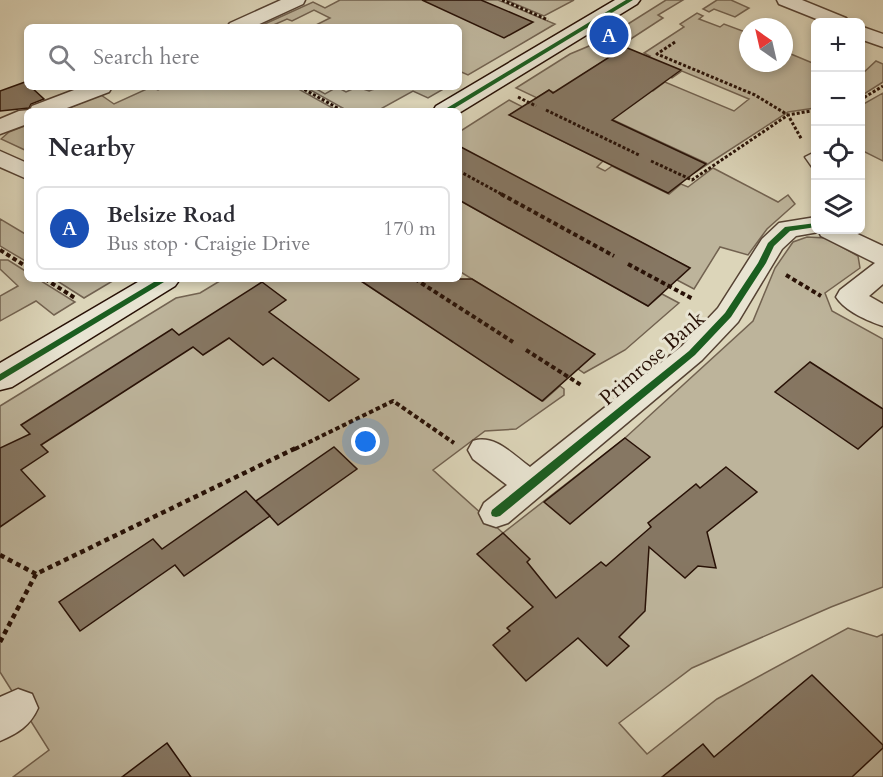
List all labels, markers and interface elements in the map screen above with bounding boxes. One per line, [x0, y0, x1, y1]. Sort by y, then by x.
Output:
pin: A [590, 12, 628, 57]
north arrow [739, 18, 793, 72]
map controls [811, 18, 865, 234]
button: + [811, 18, 865, 72]
search box [24, 24, 462, 90]
icon: search [45, 41, 78, 74]
text: Search here [93, 42, 200, 72]
button: − [811, 72, 865, 126]
button: locate [811, 126, 865, 180]
text: Nearby [48, 130, 136, 165]
button: layers [811, 180, 865, 234]
text: Belsize Road [107, 200, 235, 230]
text: A [62, 215, 77, 242]
text: 170 m [383, 215, 436, 242]
text: Bus stop · Craigie Drive [107, 230, 310, 257]
street label: Primrose Bank [593, 304, 712, 412]
your location [351, 427, 380, 456]

